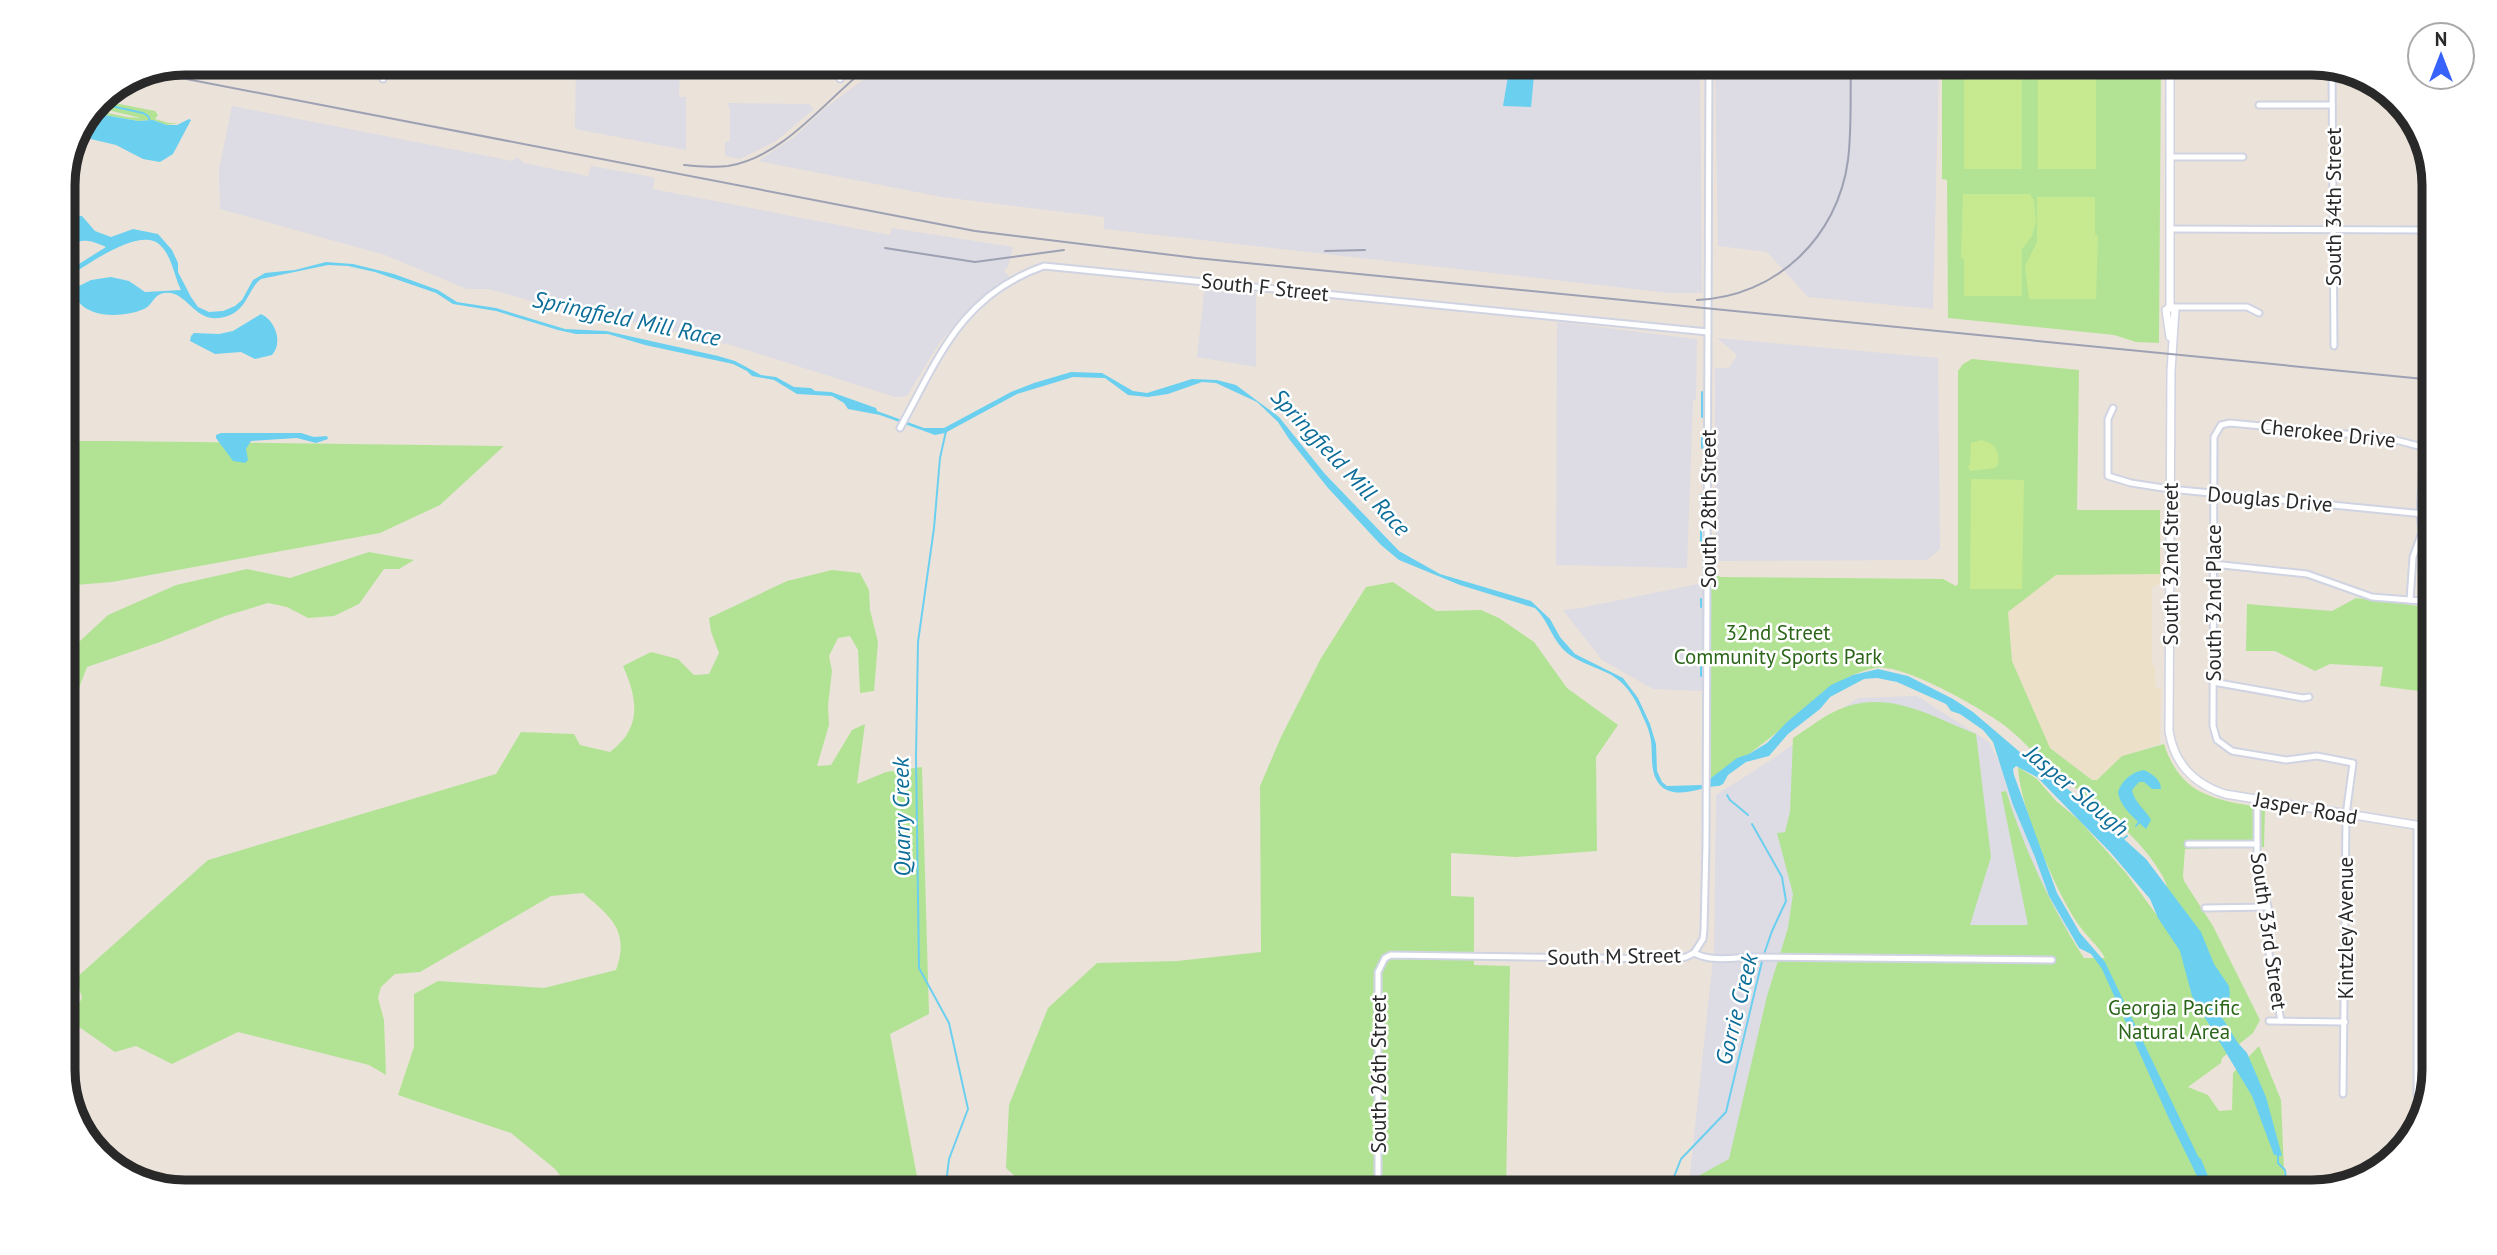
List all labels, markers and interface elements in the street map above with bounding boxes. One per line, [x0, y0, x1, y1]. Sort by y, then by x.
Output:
north arrow [2406, 21, 2476, 91]
text: N [2435, 27, 2447, 51]
street label: South 34th Street [2320, 128, 2347, 286]
street label: South F Street [1200, 267, 1330, 307]
water label: Springfield Mill Race [530, 284, 724, 352]
water label: Springfield Mill Race [1265, 382, 1417, 542]
street label: Cherokee Drive [2259, 412, 2397, 454]
street label: South 28th Street [1695, 430, 1722, 588]
street label: Douglas Drive [2206, 480, 2334, 518]
street label: South 32nd Street [2157, 483, 2184, 645]
street label: South 32nd Place [2200, 524, 2227, 682]
park label: 32nd Street Community Sports Park [1674, 619, 1882, 670]
water label: Jasper Slough [2017, 737, 2135, 842]
water label: Quarry Creek [885, 755, 917, 877]
street label: Jasper Road [2251, 785, 2360, 830]
street label: South 33rd Street [2245, 851, 2293, 1011]
street label: Kintzley Avenue [2332, 857, 2359, 999]
street label: South M Street [1547, 941, 1681, 971]
water label: Gorrie Creek [1708, 949, 1764, 1068]
park label: Georgia Pacific Natural Area [2108, 994, 2240, 1045]
street label: South 26th Street [1365, 995, 1392, 1153]

